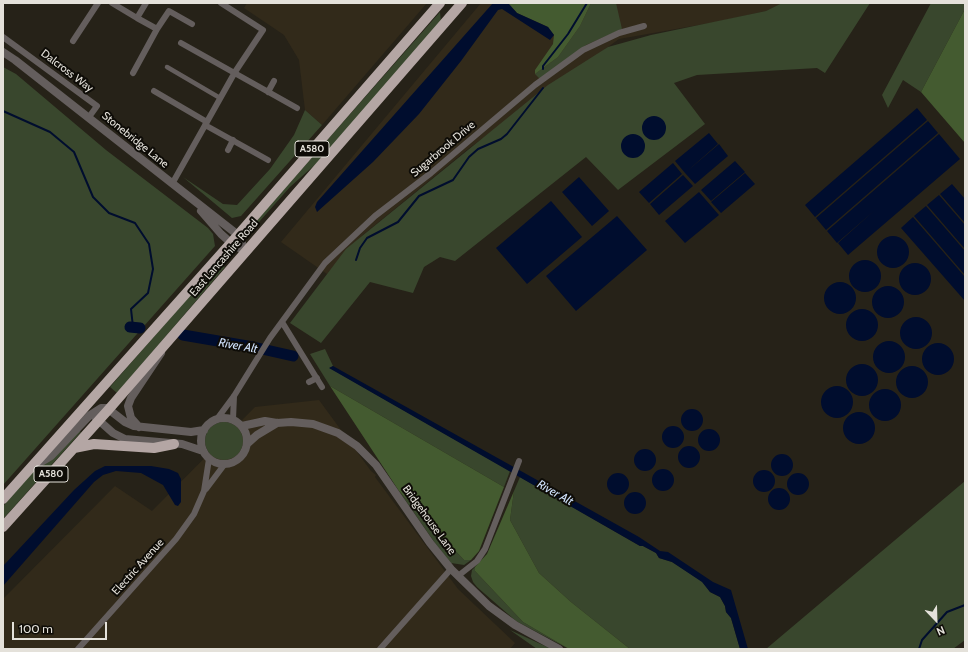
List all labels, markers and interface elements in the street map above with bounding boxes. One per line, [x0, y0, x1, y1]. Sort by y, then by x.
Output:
street label: Dalcross Way [38, 47, 96, 95]
street label: Stonebridge Lane [99, 109, 171, 171]
street label: Sugarbrook Drive [408, 118, 478, 180]
road number: A580 [295, 141, 329, 157]
street label: East Lancashire Road [187, 217, 261, 299]
water label: River Alt [217, 336, 259, 356]
road number: A580 [34, 466, 68, 482]
water label: River Alt [534, 477, 576, 509]
street label: Bridgehouse Lane [399, 483, 459, 557]
street label: Electric Avenue [109, 536, 167, 598]
north arrow [916, 600, 956, 640]
scale bar [14, 614, 109, 640]
text: 100 m [19, 621, 53, 636]
text: N [934, 623, 947, 639]

